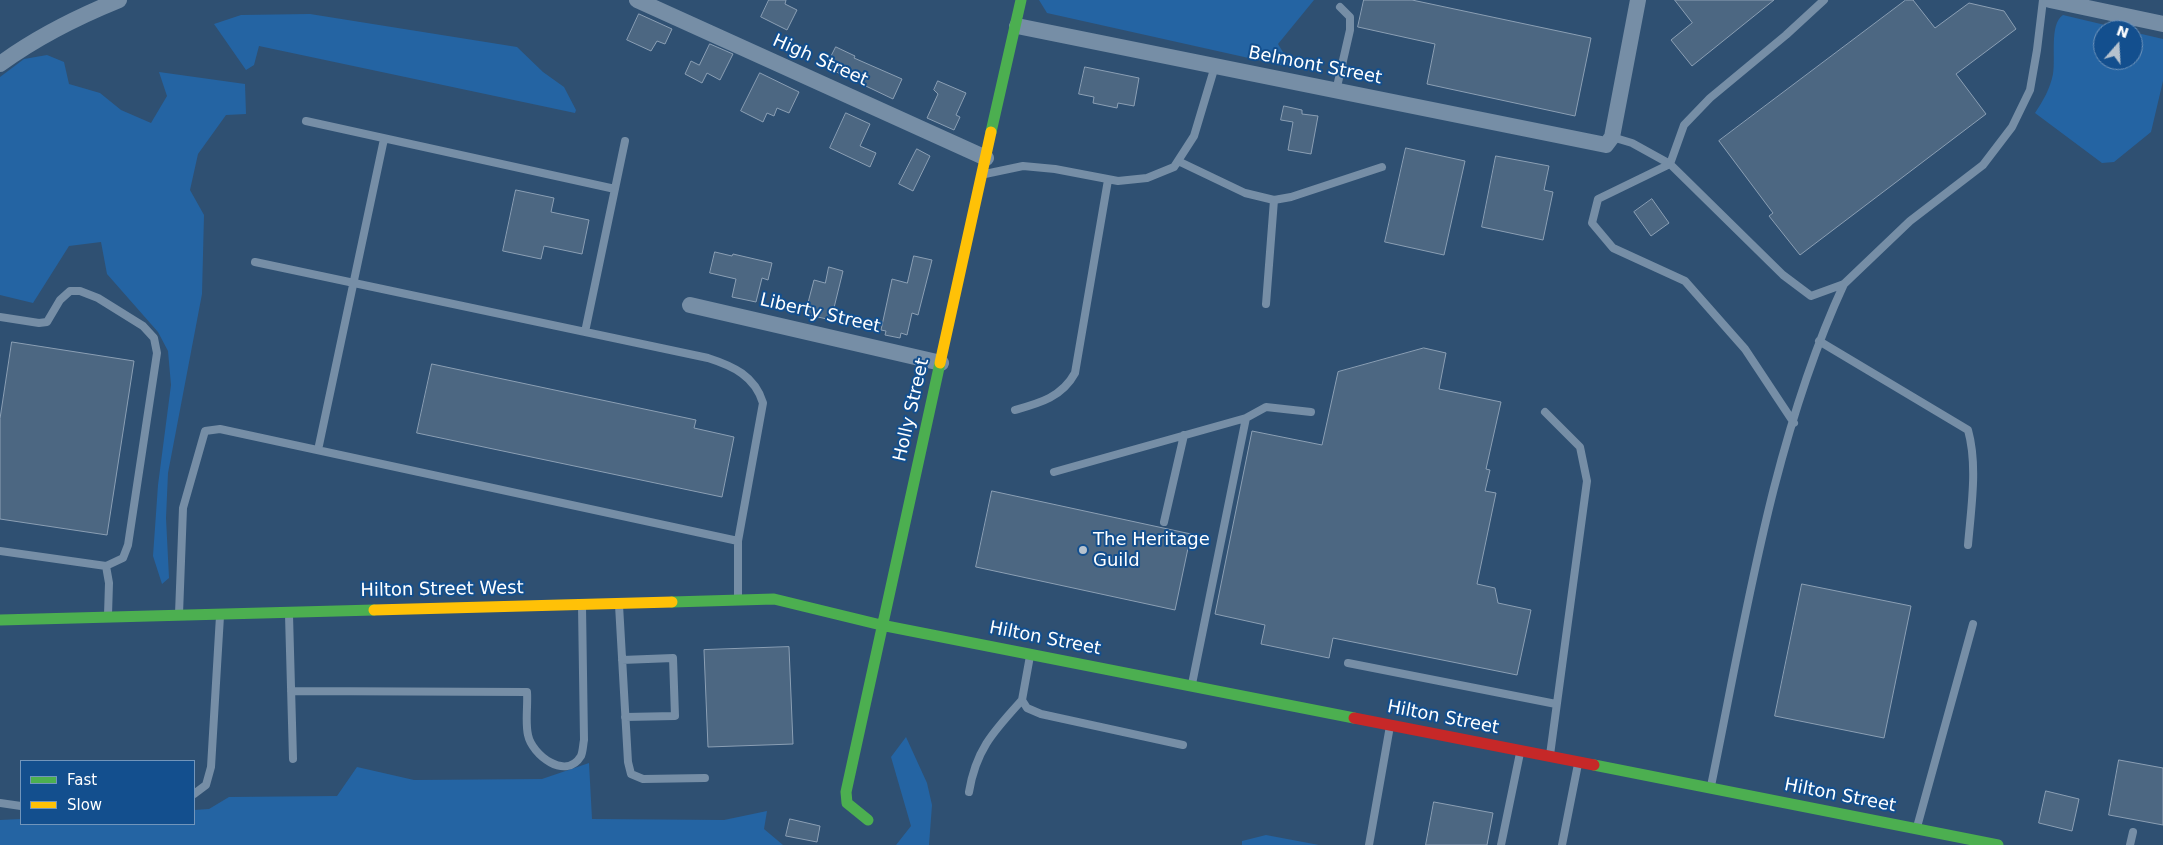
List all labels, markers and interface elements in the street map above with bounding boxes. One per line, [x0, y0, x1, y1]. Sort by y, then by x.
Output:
north arrow [2093, 20, 2143, 70]
text: N [2114, 22, 2131, 41]
street label: High Street [769, 30, 871, 92]
street label: Belmont Street [1246, 42, 1384, 90]
street label: Liberty Street [758, 290, 882, 338]
street label: Holly Street [890, 356, 934, 464]
place label: The Heritage Guild [1093, 529, 1210, 572]
marker: The Heritage Guild [1077, 544, 1089, 556]
street label: Hilton Street West [360, 578, 524, 602]
street label: Hilton Street [987, 618, 1103, 660]
street label: Hilton Street [1385, 697, 1501, 739]
legend [20, 760, 195, 825]
text: Fast [67, 771, 97, 789]
street label: Hilton Street [1782, 775, 1898, 817]
text: Slow [67, 796, 102, 814]

